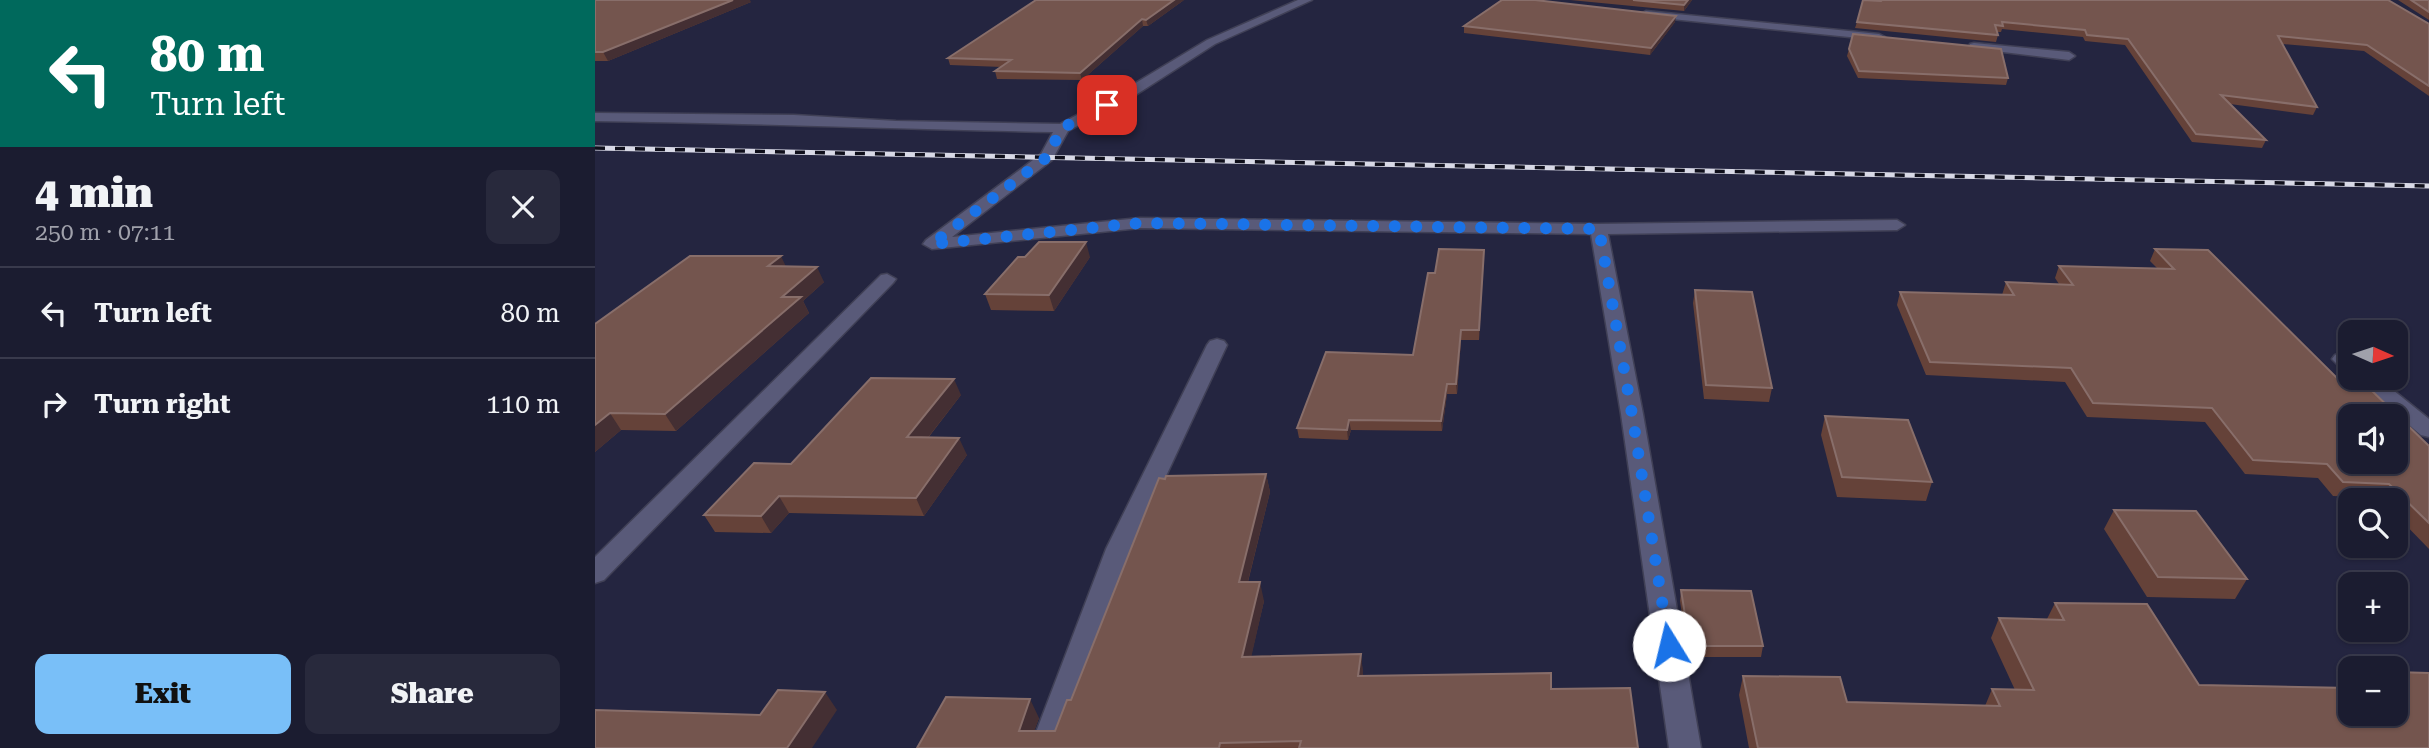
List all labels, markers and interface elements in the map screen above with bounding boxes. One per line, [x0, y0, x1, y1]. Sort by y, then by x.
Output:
text: 80 m [150, 26, 265, 83]
icon: left [35, 28, 126, 119]
pin [1077, 75, 1137, 135]
text: Turn left [150, 85, 285, 123]
icon: arrive [1088, 86, 1126, 124]
text: 4 min [35, 168, 153, 217]
button: close [486, 170, 560, 244]
text: 250 m · 07:11 [35, 219, 175, 246]
icon: left [35, 294, 73, 332]
text: Turn left [94, 298, 212, 328]
text: 80 m [501, 298, 560, 328]
north arrow [2338, 320, 2408, 390]
map controls [2338, 320, 2408, 726]
icon: right [35, 385, 73, 423]
text: Turn right [94, 389, 230, 419]
text: 110 m [486, 389, 560, 419]
button: sound [2338, 404, 2408, 474]
button: search [2338, 488, 2408, 558]
button: + [2338, 572, 2408, 642]
position arrow [1632, 608, 1706, 682]
button: Exit [35, 654, 291, 734]
button: Share [305, 654, 560, 734]
button: − [2338, 656, 2408, 726]

